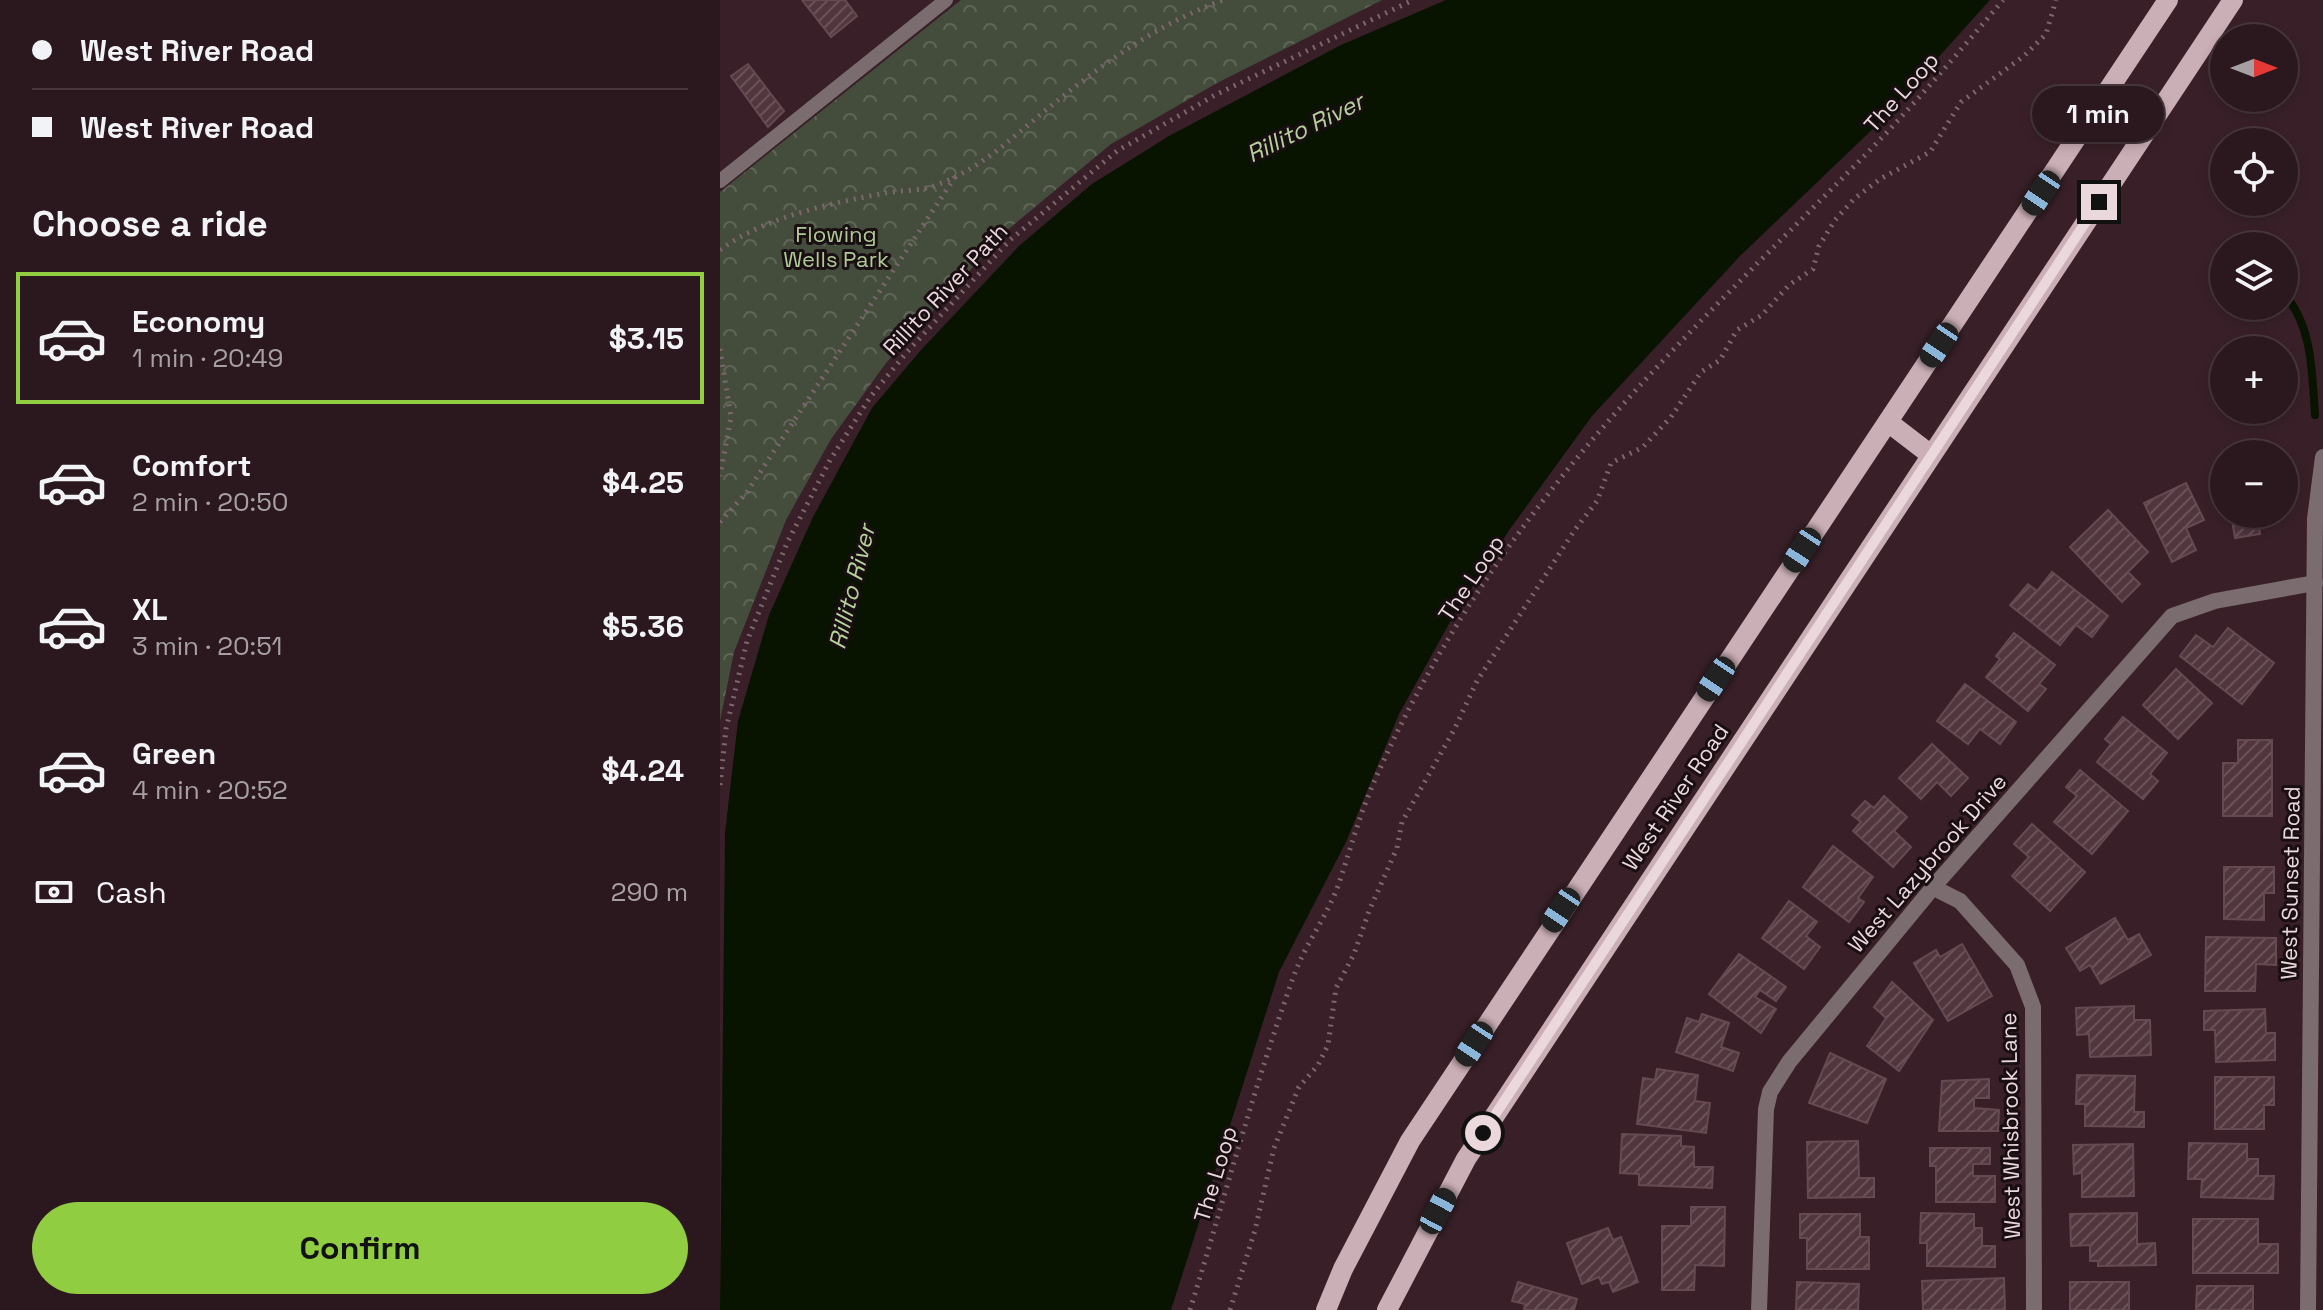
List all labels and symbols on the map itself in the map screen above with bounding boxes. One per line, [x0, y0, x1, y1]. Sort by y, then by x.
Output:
north arrow [2210, 24, 2298, 112]
street label: The Loop [1858, 46, 1944, 138]
water label: Rillito River [1241, 84, 1371, 169]
callout: 1 min [2033, 86, 2165, 142]
car [2018, 166, 2064, 220]
route end [2081, 184, 2117, 220]
street label: Rillito River Path [877, 217, 1013, 361]
park label: Flowing Wells Park [783, 220, 889, 273]
car [1916, 318, 1962, 372]
water label: Rillito River [821, 519, 883, 652]
car [1779, 523, 1825, 577]
street label: The Loop [1432, 529, 1510, 627]
car [1693, 652, 1739, 706]
street label: West River Road [1616, 718, 1734, 876]
street label: West Lazybrook Drive [1842, 768, 2012, 958]
street label: West Sunset Road [2274, 786, 2306, 980]
car [1538, 883, 1584, 937]
street label: West Whisbrook Lane [1994, 1012, 2026, 1240]
car [1451, 1017, 1497, 1071]
route start [1465, 1115, 1501, 1151]
street label: The Loop [1187, 1123, 1243, 1225]
car [1416, 1184, 1460, 1238]

